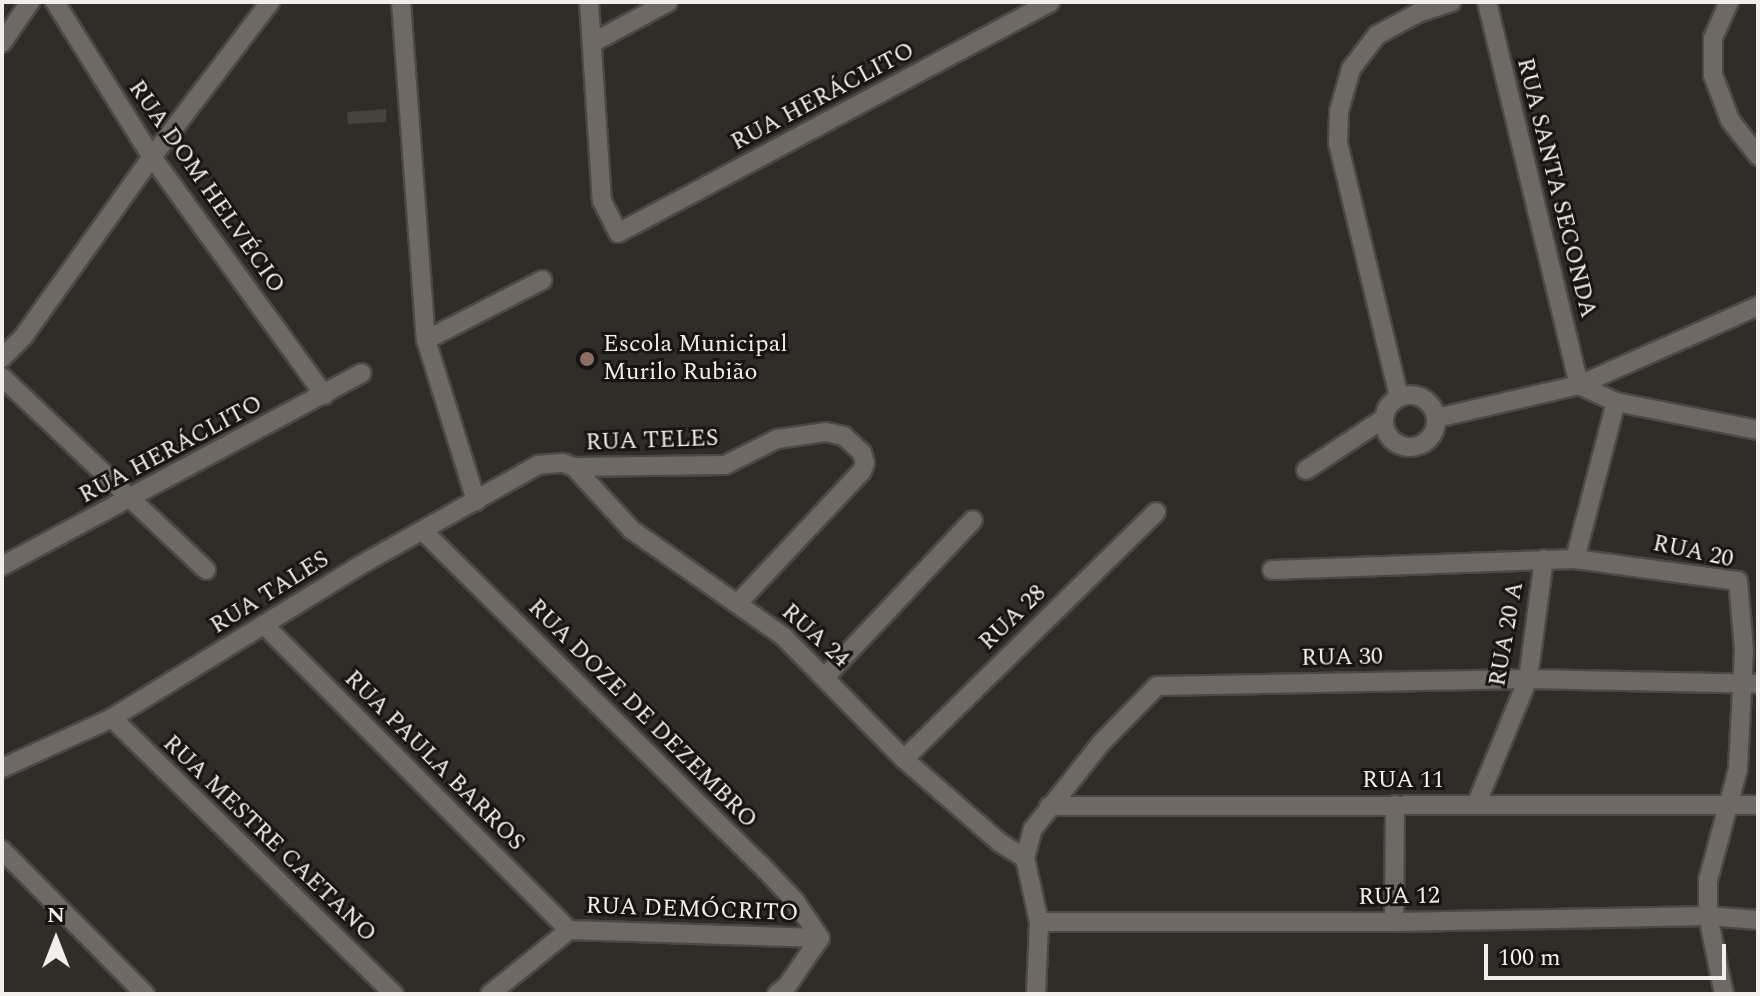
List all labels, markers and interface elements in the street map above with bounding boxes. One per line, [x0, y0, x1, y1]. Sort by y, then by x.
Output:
street label: RUA HERÁCLITO [726, 37, 920, 157]
street label: RUA SANTA SECONDA [1510, 55, 1602, 321]
street label: RUA DOM HELVÉCIO [122, 75, 290, 299]
place label: Escola Municipal Murilo Rubião [603, 331, 788, 387]
marker: Escola Municipal Murilo Rubião [578, 350, 596, 368]
street label: RUA HERÁCLITO [74, 390, 268, 510]
street label: RUA TELES [585, 424, 719, 458]
street label: RUA 20 [1650, 529, 1736, 575]
street label: RUA TALES [205, 545, 335, 641]
street label: RUA 28 [974, 579, 1052, 657]
street label: RUA 20 A [1484, 579, 1530, 689]
street label: RUA DOZE DE DEZEMBRO [521, 593, 763, 835]
street label: RUA 24 [775, 598, 855, 674]
street label: RUA 30 [1301, 643, 1383, 673]
street label: RUA PAULA BARROS [338, 665, 530, 857]
street label: RUA MESTRE CAETANO [156, 729, 382, 949]
street label: RUA 11 [1362, 767, 1444, 795]
street label: RUA 12 [1358, 882, 1440, 912]
street label: RUA DEMÓCRITO [585, 892, 799, 928]
text: N [47, 899, 65, 932]
north arrow [16, 900, 96, 980]
scale bar [1488, 928, 1730, 978]
text: 100 m [1498, 940, 1561, 976]

